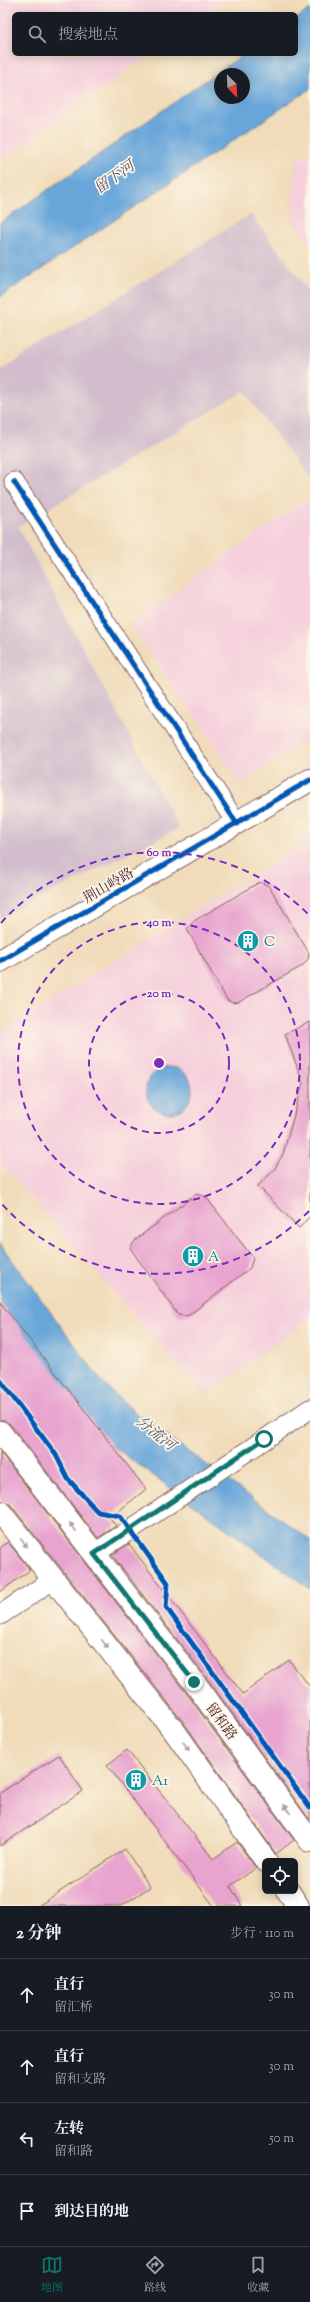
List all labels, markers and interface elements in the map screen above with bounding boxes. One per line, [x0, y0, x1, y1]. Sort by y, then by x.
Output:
search box [12, 12, 298, 56]
icon: search [26, 23, 48, 45]
text: 搜索地点 [58, 25, 118, 46]
north arrow [214, 68, 250, 104]
water label: 留下河 [90, 155, 142, 200]
text: 60 m [147, 844, 171, 862]
street label: 荆山岭路 [80, 864, 138, 909]
text: 40 m [146, 914, 171, 932]
building icon: C [235, 928, 261, 954]
place label: C [264, 933, 275, 953]
text: 20 m [147, 985, 171, 1003]
centre of rings [152, 1056, 166, 1070]
building icon: A [180, 1243, 206, 1269]
place label: A [208, 1248, 220, 1268]
water label: 分流河 [131, 1412, 181, 1458]
route start [255, 1430, 273, 1448]
one-way arrow [69, 1522, 78, 1533]
one-way arrow [20, 1537, 29, 1548]
one-way arrow [101, 1639, 110, 1650]
route end [185, 1673, 203, 1691]
street label: 留和路 [200, 1699, 241, 1745]
one-way arrow [182, 1741, 190, 1752]
building icon: A1 [123, 1767, 149, 1793]
place label: A1 [152, 1772, 168, 1792]
one-way arrow [283, 1804, 291, 1815]
map controls [262, 1858, 298, 1894]
button: locate [262, 1858, 298, 1894]
text: 2 分钟 [16, 1922, 62, 1946]
text: 步行 · 110 m [230, 1925, 294, 1943]
text: 直行 [54, 1975, 84, 1996]
icon: ahead [16, 1984, 38, 2006]
text: 30 m [268, 1986, 294, 2004]
text: 留汇桥 [54, 1999, 93, 2017]
text: 直行 [54, 2047, 84, 2068]
icon: ahead [16, 2056, 38, 2078]
text: 30 m [268, 2058, 294, 2076]
text: 留和支路 [54, 2071, 106, 2089]
text: 左转 [54, 2119, 84, 2140]
icon: left [16, 2128, 38, 2150]
text: 50 m [269, 2130, 294, 2148]
text: 留和路 [54, 2143, 93, 2161]
icon: arrive [16, 2200, 38, 2222]
text: 到达目的地 [54, 2202, 129, 2223]
tab: 地图 [41, 2254, 63, 2296]
tab: 路线 [144, 2254, 166, 2296]
tab: 收藏 [247, 2254, 269, 2296]

